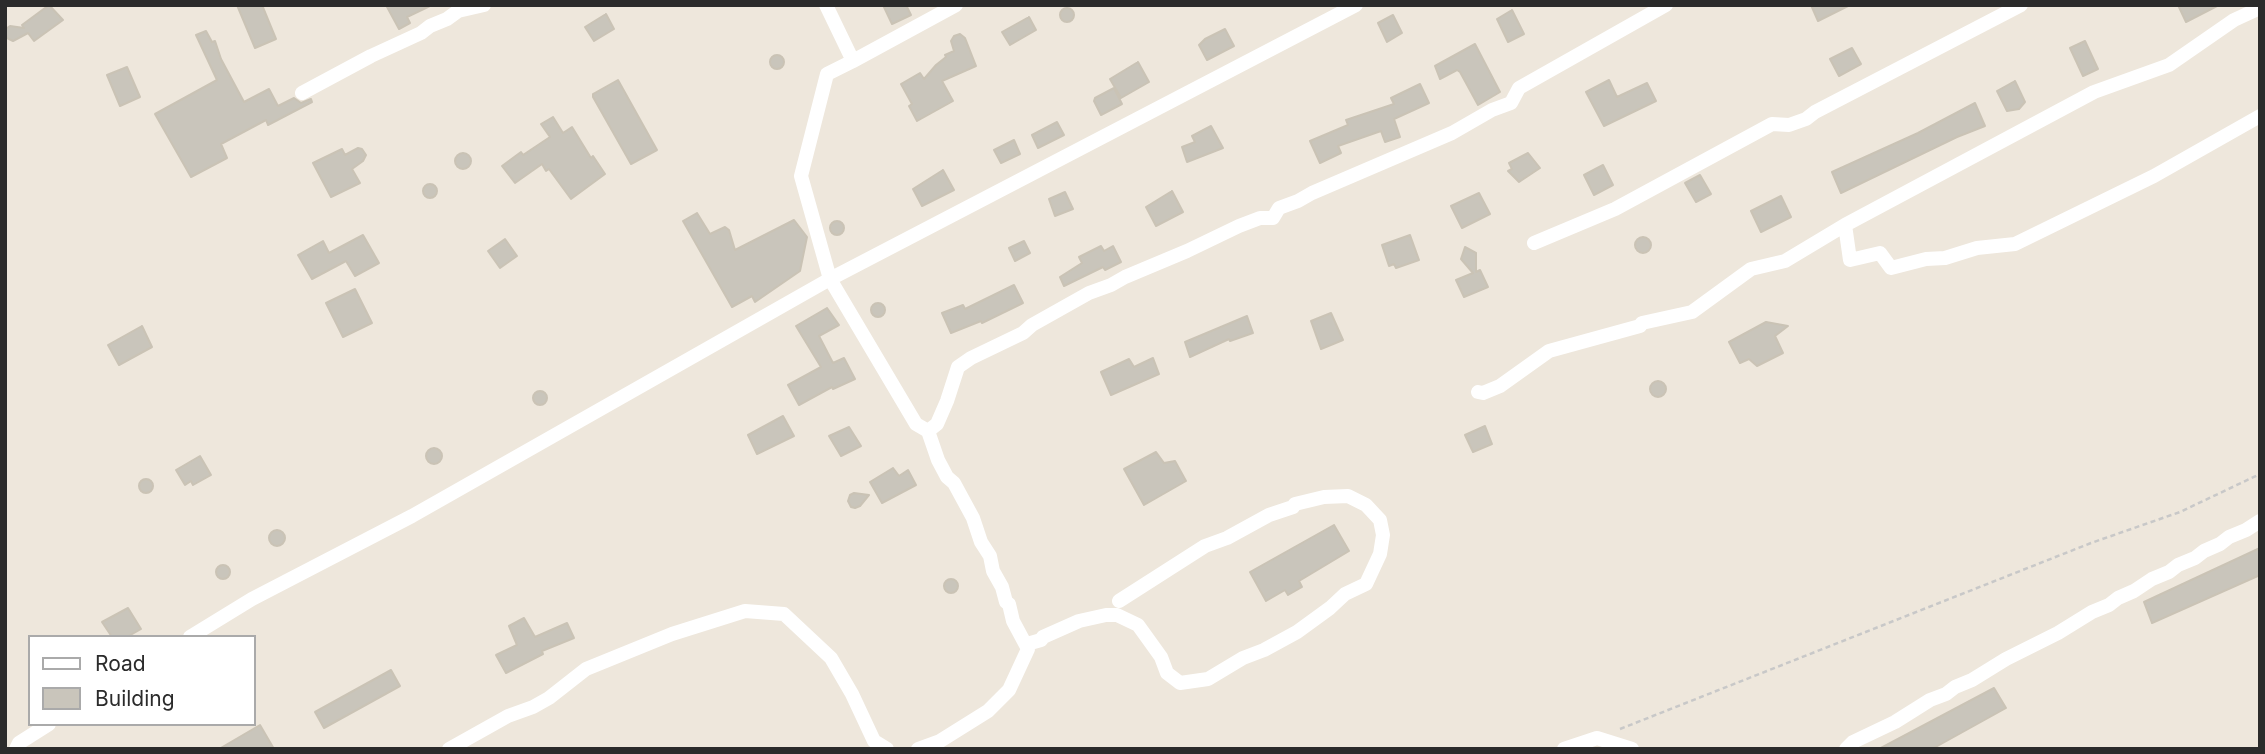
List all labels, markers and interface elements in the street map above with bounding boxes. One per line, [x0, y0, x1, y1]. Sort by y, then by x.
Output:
legend [28, 635, 256, 726]
text: Road [95, 651, 146, 676]
text: Building [95, 686, 175, 711]

